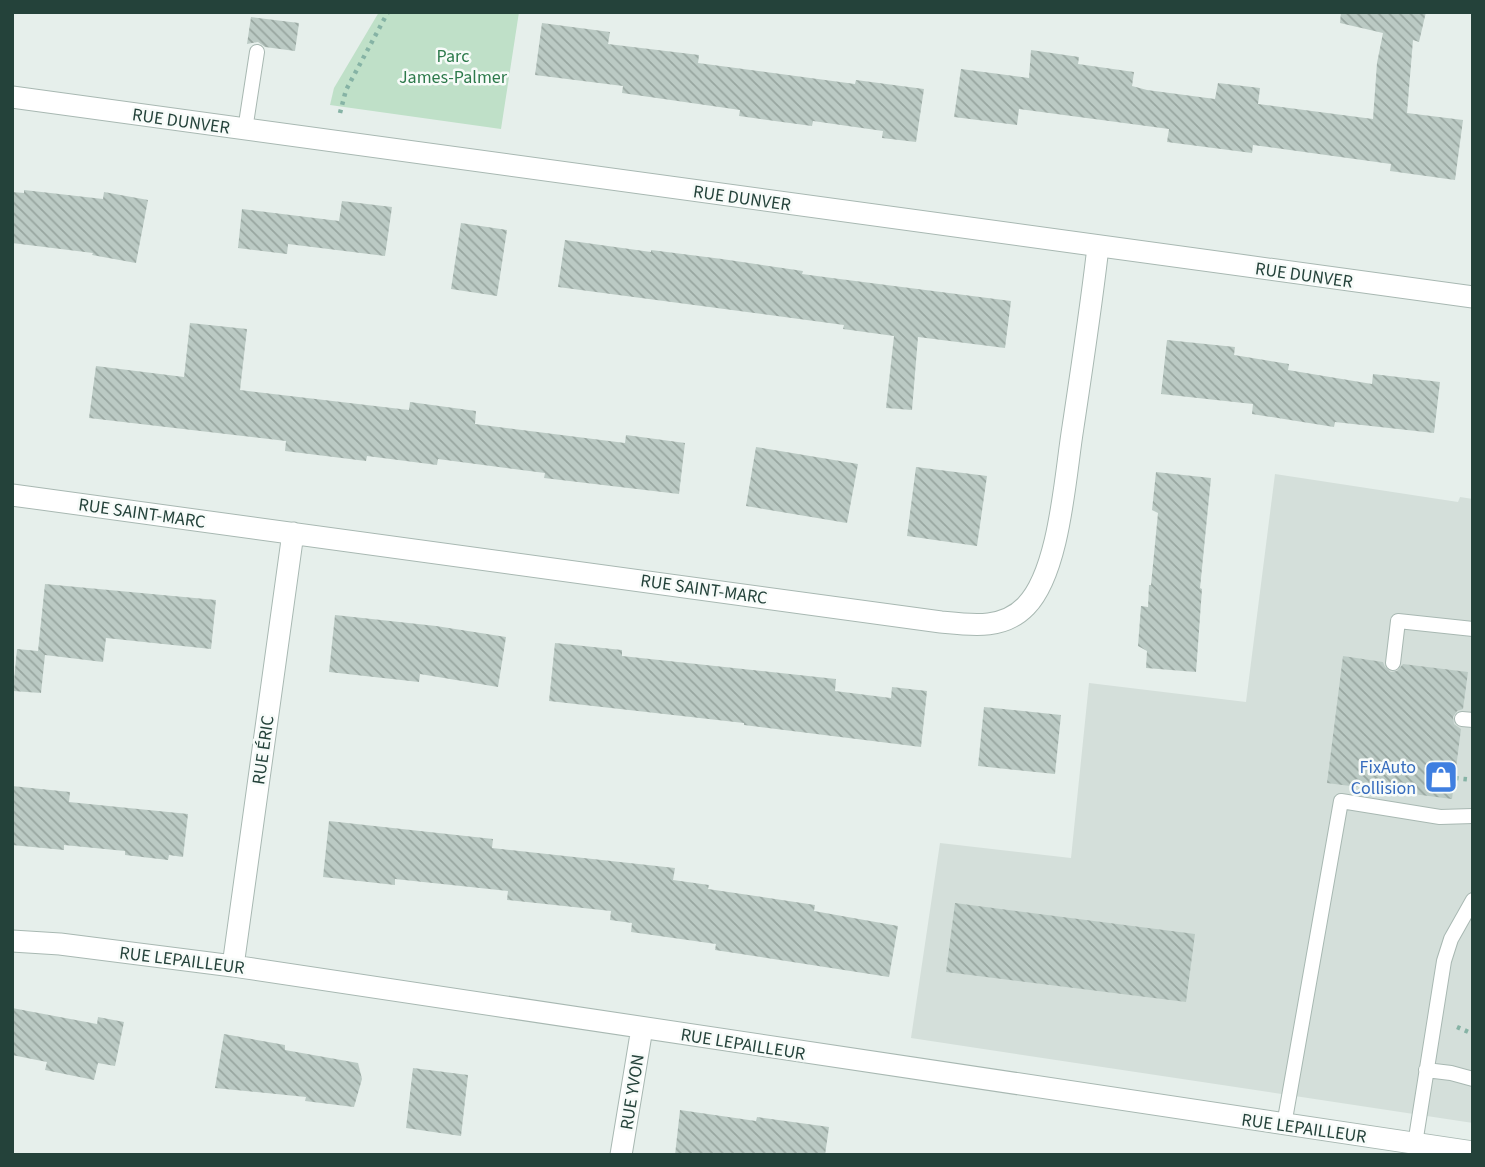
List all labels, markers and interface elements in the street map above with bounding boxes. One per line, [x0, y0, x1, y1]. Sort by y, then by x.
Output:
park label: Parc James-Palmer [399, 44, 508, 90]
street label: RUE DUNVER [131, 102, 231, 141]
street label: RUE DUNVER [692, 179, 792, 218]
street label: RUE DUNVER [1254, 256, 1354, 295]
street label: RUE SAINT-MARC [77, 492, 207, 535]
street label: RUE SAINT-MARC [639, 568, 769, 611]
street label: RUE ÉRIC [246, 714, 281, 786]
place label: FixAuto Collision [1351, 755, 1416, 801]
shop icon: FixAuto Collision [1422, 758, 1460, 796]
street label: RUE LEPAILLEUR [118, 940, 246, 981]
street label: RUE LEPAILLEUR [679, 1022, 807, 1067]
street label: RUE YVON [614, 1052, 651, 1132]
street label: RUE LEPAILLEUR [1240, 1107, 1368, 1150]

